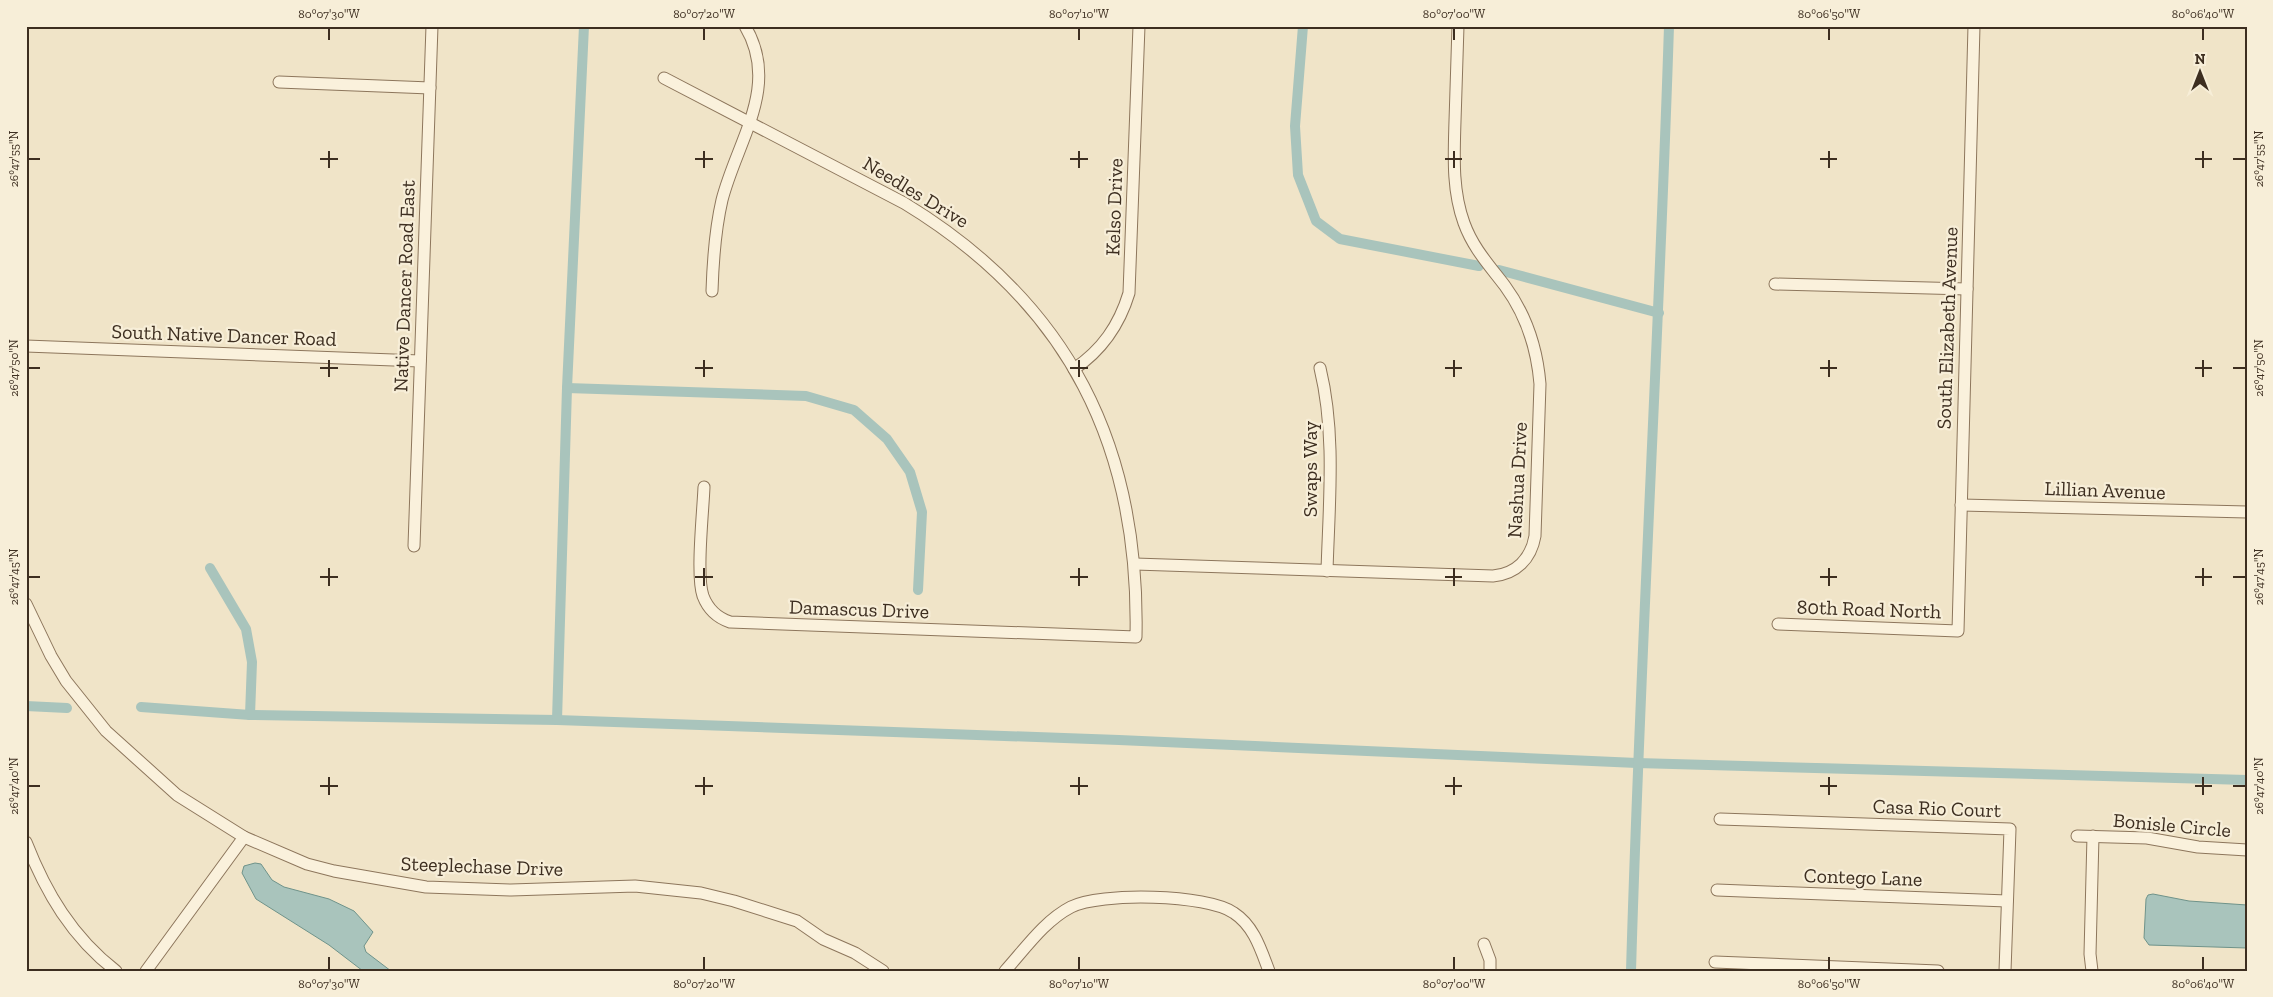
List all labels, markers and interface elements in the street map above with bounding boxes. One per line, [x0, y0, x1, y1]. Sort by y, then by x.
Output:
text: 80°07'30"W [298, 7, 360, 21]
text: 80°07'20"W [673, 7, 736, 21]
text: 80°07'10"W [1049, 7, 1110, 21]
text: 80°07'00"W [1423, 7, 1486, 21]
text: 80°06'50"W [1798, 7, 1861, 21]
text: 80°06'40"W [2172, 7, 2235, 21]
north arrow [2176, 48, 2226, 98]
text: N [2195, 51, 2206, 68]
text: 26°47'55"N [7, 131, 21, 187]
text: 26°47'55"N [2252, 131, 2266, 187]
street label: Needles Drive [859, 151, 973, 233]
street label: Kelso Drive [1100, 158, 1128, 256]
street label: Native Dancer Road East [388, 179, 420, 392]
street label: South Elizabeth Avenue [1931, 226, 1963, 430]
street label: South Native Dancer Road [111, 319, 337, 351]
text: 26°47'50"N [7, 339, 21, 397]
text: 26°47'50"N [2252, 339, 2266, 397]
street label: Swaps Way [1298, 420, 1322, 517]
street label: Nashua Drive [1502, 421, 1532, 539]
street label: Lillian Avenue [2044, 476, 2166, 504]
text: 26°47'45"N [7, 549, 21, 605]
text: 26°47'45"N [2252, 549, 2266, 605]
street label: 80th Road North [1796, 594, 1942, 624]
street label: Damascus Drive [789, 595, 929, 623]
text: 26°47'40"N [7, 757, 21, 815]
text: 26°47'40"N [2252, 757, 2266, 815]
street label: Casa Rio Court [1872, 794, 2002, 822]
street label: Bonisle Circle [2112, 808, 2232, 842]
street label: Steeplechase Drive [400, 851, 564, 881]
street label: Contego Lane [1803, 863, 1923, 891]
text: 80°07'30"W [298, 977, 360, 991]
text: 80°07'20"W [673, 977, 736, 991]
text: 80°07'10"W [1049, 977, 1110, 991]
text: 80°07'00"W [1423, 977, 1486, 991]
text: 80°06'50"W [1798, 977, 1861, 991]
text: 80°06'40"W [2172, 977, 2235, 991]

